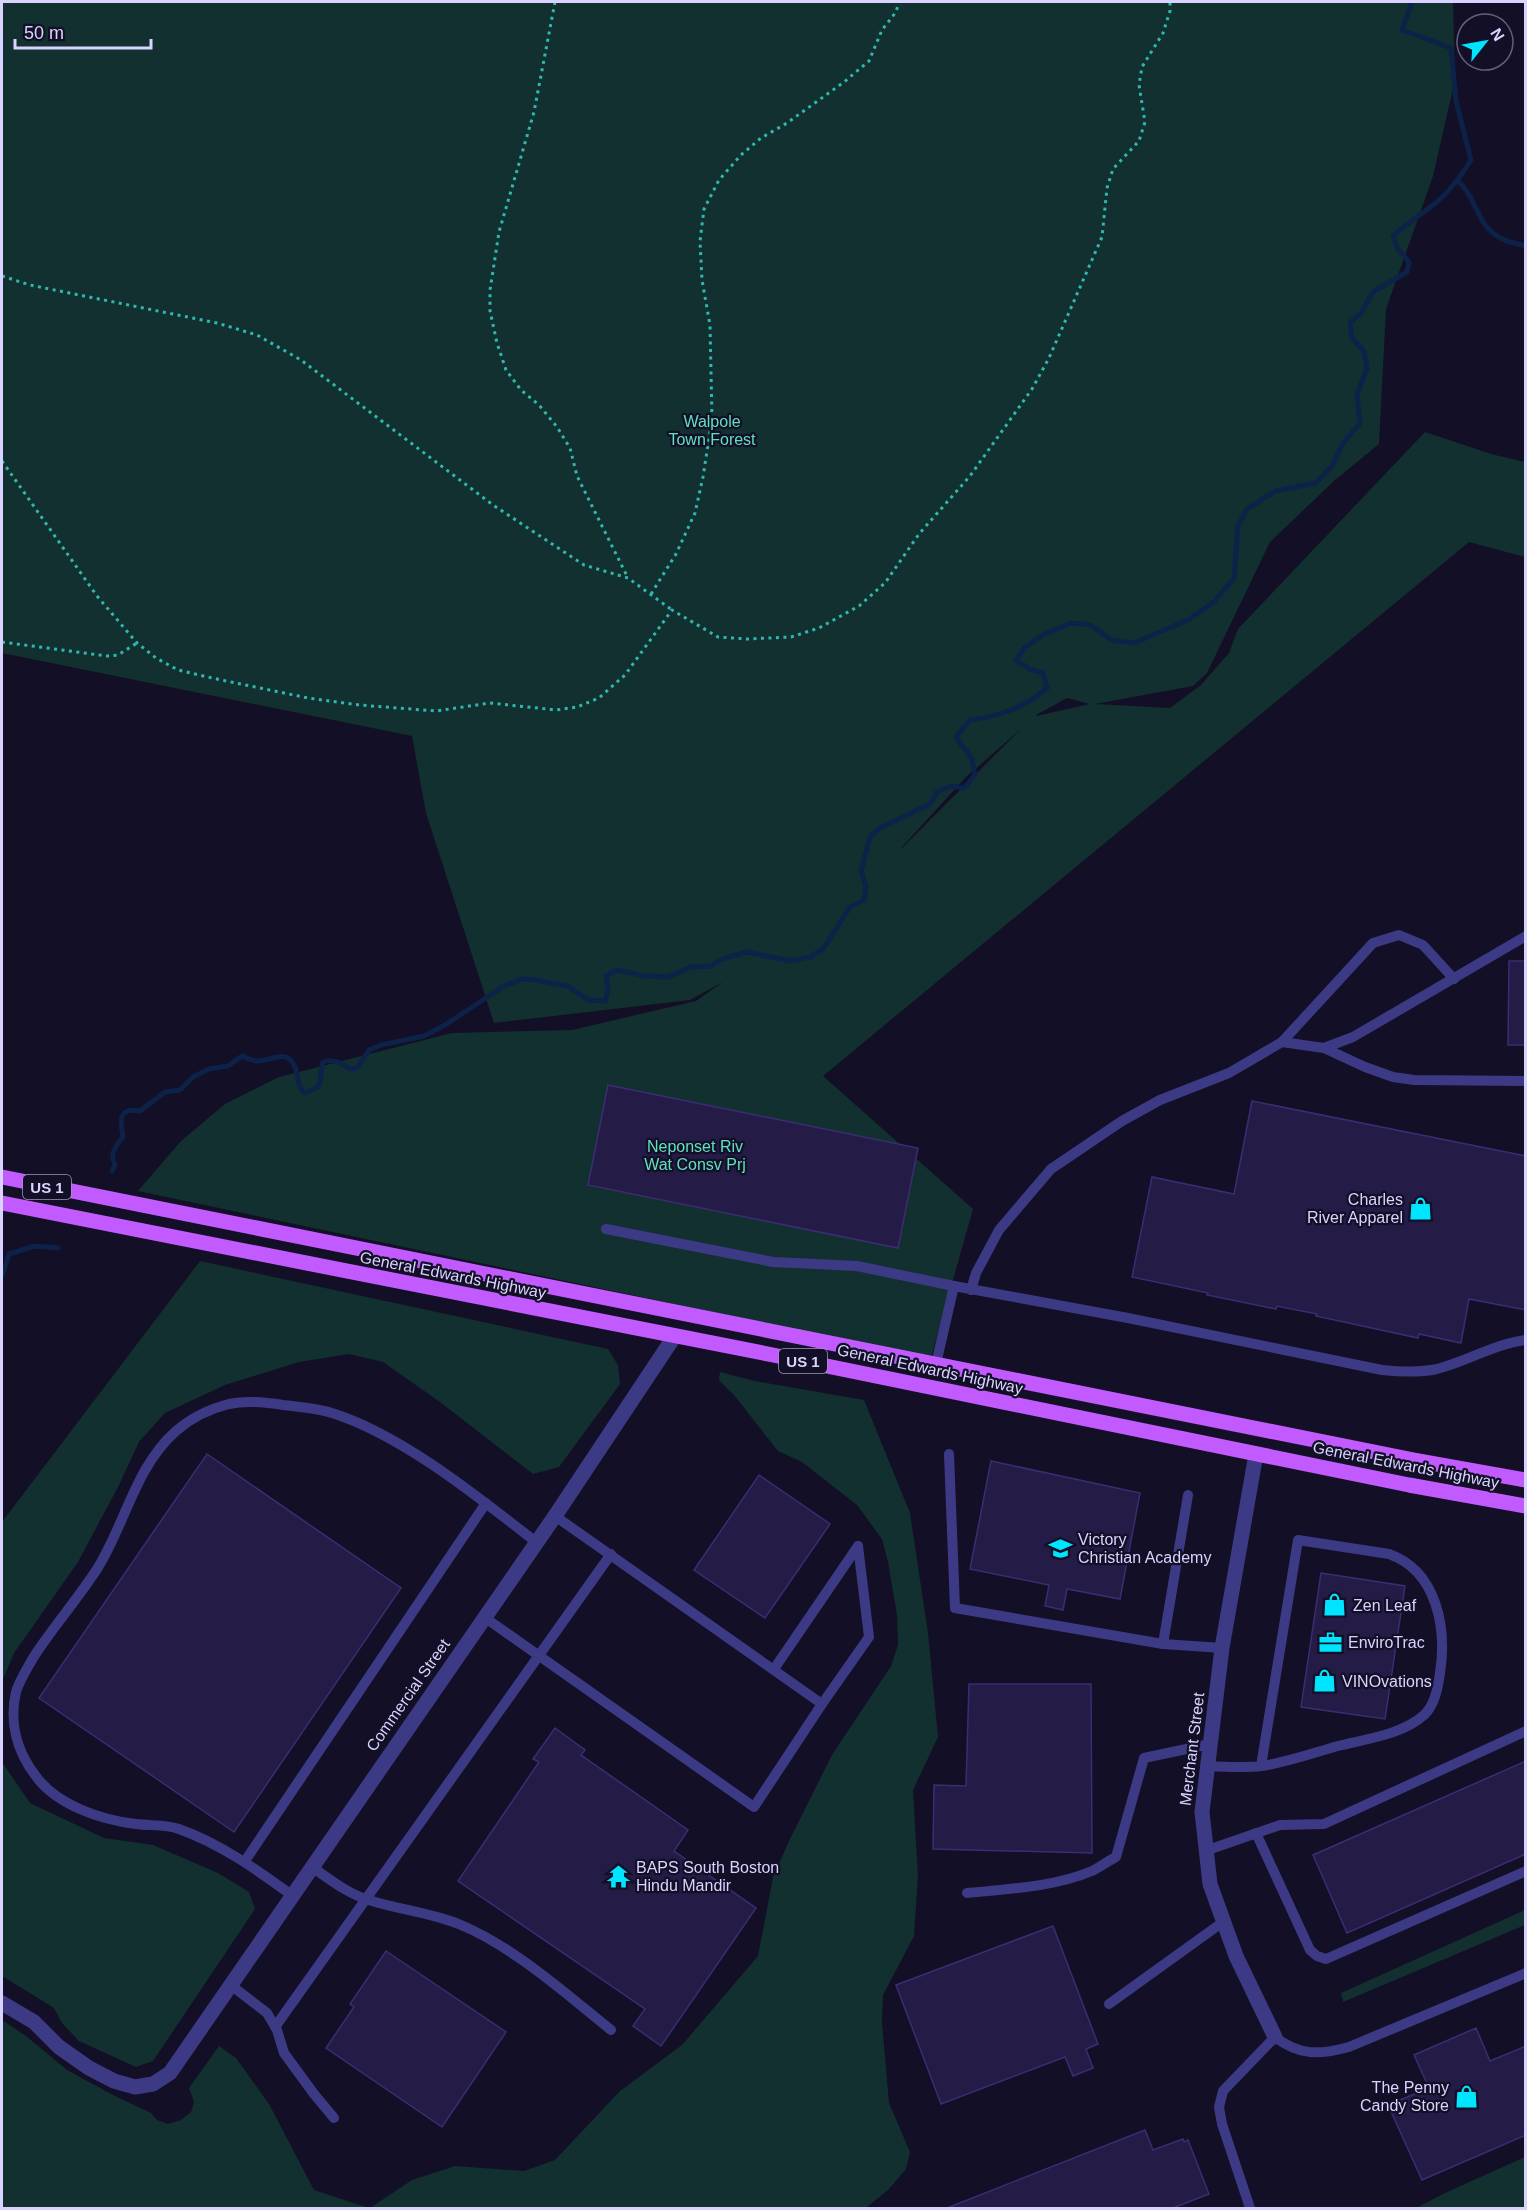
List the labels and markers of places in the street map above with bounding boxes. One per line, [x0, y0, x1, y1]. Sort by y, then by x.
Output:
place label: Charles River Apparel [1307, 1191, 1403, 1226]
shop icon: Charles River Apparel [1408, 1195, 1434, 1221]
place label: Victory Christian Academy [1078, 1531, 1211, 1566]
school or university icon: Victory Christian Academy [1047, 1535, 1073, 1561]
shop icon: Zen Leaf [1322, 1592, 1348, 1618]
place label: Zen Leaf [1353, 1597, 1417, 1614]
office icon: EnviroTrac [1317, 1629, 1343, 1655]
place label: EnviroTrac [1348, 1634, 1425, 1651]
shop icon: VINOvations [1311, 1668, 1337, 1694]
place label: VINOvations [1342, 1673, 1432, 1690]
place label: BAPS South Boston Hindu Mandir [636, 1859, 779, 1894]
temple icon: BAPS South Boston Hindu Mandir [605, 1863, 631, 1889]
place label: The Penny Candy Store [1360, 2079, 1449, 2114]
shop icon: The Penny Candy Store [1454, 2083, 1480, 2109]

